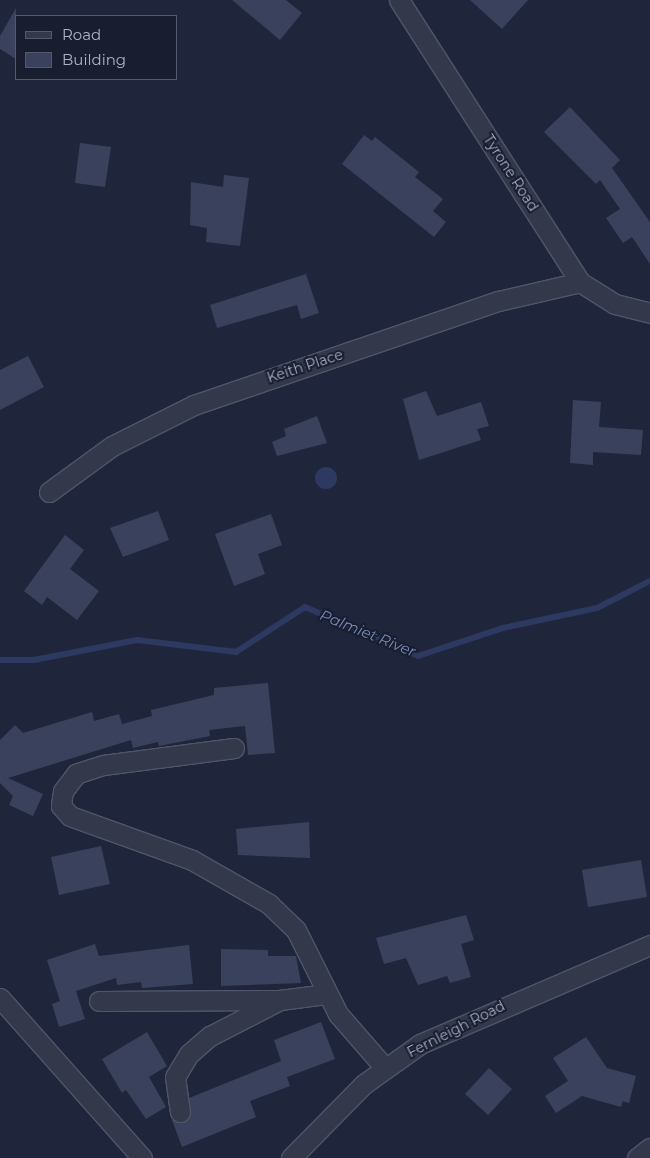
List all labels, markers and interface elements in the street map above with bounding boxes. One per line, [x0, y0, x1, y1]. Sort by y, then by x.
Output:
legend [15, 15, 178, 80]
text: Road [62, 25, 101, 44]
text: Building [62, 50, 126, 69]
street label: Tyrone Road [480, 132, 542, 214]
street label: Keith Place [265, 346, 345, 386]
water label: Palmiet River [317, 606, 419, 660]
street label: Fernleigh Road [404, 997, 508, 1061]

